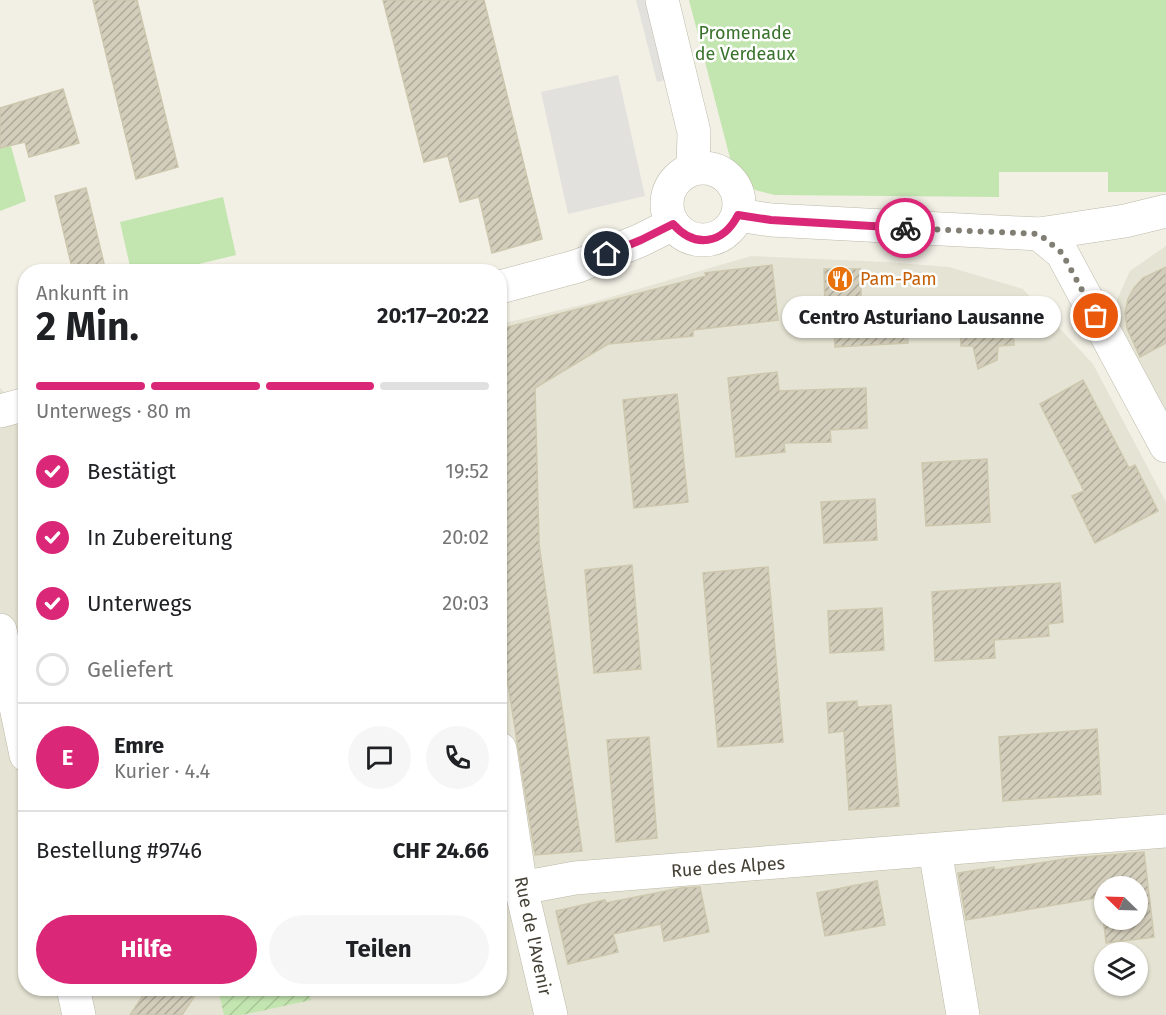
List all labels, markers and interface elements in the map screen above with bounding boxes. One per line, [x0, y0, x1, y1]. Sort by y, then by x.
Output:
park label: Promenade de Verdeaux [695, 22, 796, 65]
courier [875, 198, 935, 258]
icon: bike [889, 212, 922, 245]
pin [581, 228, 632, 279]
icon: home [590, 237, 623, 270]
restaurant icon: Pam-Pam [825, 264, 855, 294]
place label: Pam-Pam [860, 268, 937, 290]
text: Ankunft in [36, 281, 129, 305]
pin [1070, 290, 1121, 341]
callout: Centro Asturiano Lausanne [781, 295, 1060, 337]
icon: bag [1079, 299, 1112, 332]
text: 20:17–20:22 [377, 302, 489, 329]
text: 2 Min. [36, 304, 139, 350]
text: Centro Asturiano Lausanne [799, 305, 1044, 329]
text: Unterwegs · 80 m [36, 399, 191, 423]
icon: check [36, 455, 69, 488]
text: Bestätigt [87, 458, 176, 485]
text: 19:52 [445, 459, 489, 483]
icon: check [36, 521, 69, 554]
text: In Zubereitung [87, 524, 232, 551]
text: 20:02 [442, 525, 489, 549]
icon: check [36, 587, 69, 620]
text: Unterwegs [87, 590, 192, 617]
text: 20:03 [442, 591, 489, 615]
text: Geliefert [87, 656, 173, 683]
button: chat [348, 726, 411, 789]
button: phone [426, 726, 489, 789]
text: Emre [114, 732, 164, 759]
text: E [62, 744, 73, 771]
text: Kurier · 4.4 [114, 759, 210, 783]
text: Bestellung #9746 [36, 837, 202, 864]
text: CHF 24.66 [393, 837, 489, 864]
street label: Rue des Alpes [670, 852, 786, 882]
street label: Rue de l'Avenir [510, 874, 556, 998]
north arrow [1094, 876, 1148, 930]
map controls [1094, 876, 1148, 996]
button: Hilfe [36, 915, 257, 984]
button: Teilen [269, 915, 489, 984]
button: layers [1094, 942, 1148, 996]

